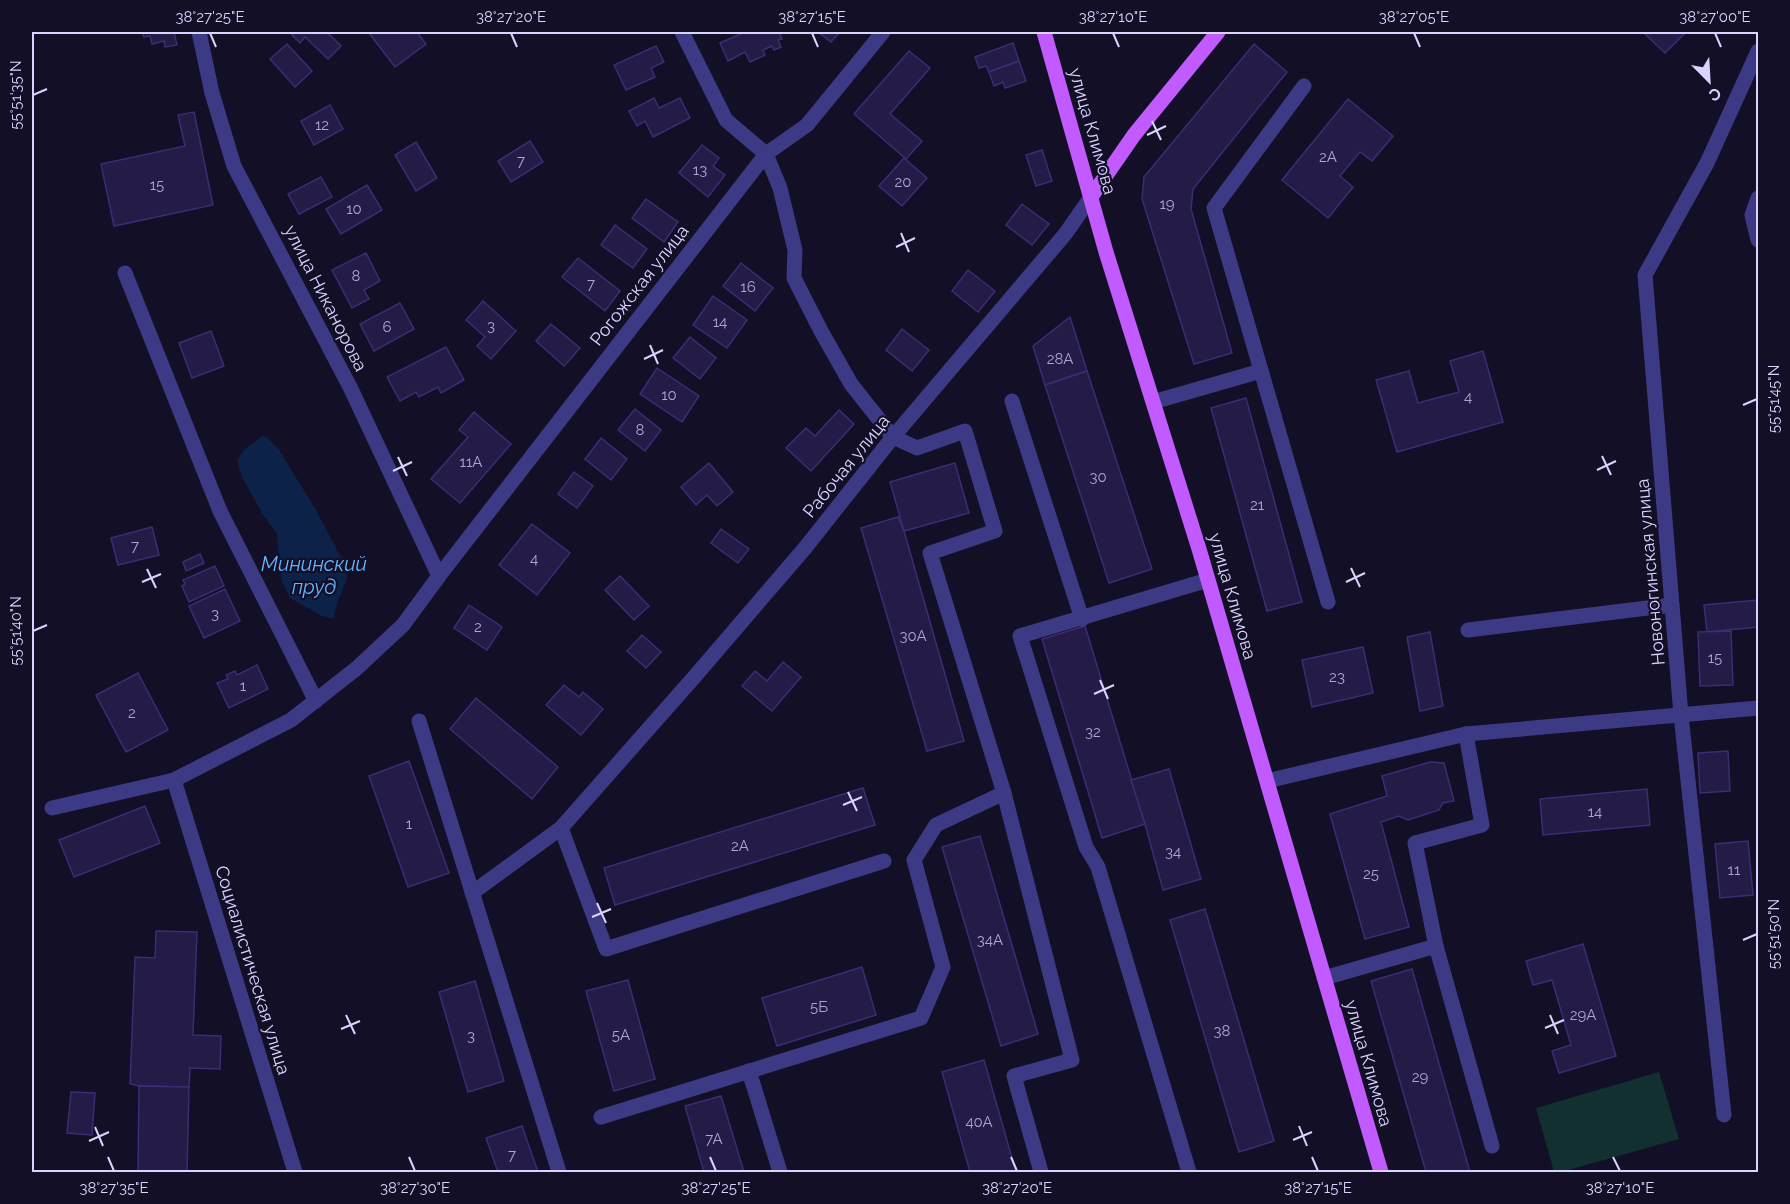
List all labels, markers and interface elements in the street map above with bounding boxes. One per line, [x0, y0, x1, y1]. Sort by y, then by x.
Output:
text: 38°27'25"E [175, 8, 245, 26]
text: 38°27'20"E [476, 8, 546, 26]
text: 38°27'15"E [778, 8, 846, 26]
text: 38°27'10"E [1079, 8, 1147, 26]
text: 38°27'05"E [1379, 8, 1449, 26]
text: 38°27'00"E [1679, 8, 1751, 26]
north arrow [1679, 51, 1739, 111]
text: 55°51'35"N [7, 60, 25, 130]
street label: улица Климова [1065, 65, 1121, 197]
text: С [1706, 83, 1724, 105]
house number: 12 [315, 116, 329, 134]
house number: 2А [1319, 148, 1337, 166]
house number: 7 [517, 152, 525, 170]
house number: 13 [693, 161, 707, 179]
house number: 20 [895, 173, 912, 191]
house number: 15 [150, 176, 164, 194]
house number: 19 [1159, 195, 1175, 213]
house number: 10 [346, 200, 362, 218]
street label: Рогожская улица [585, 220, 693, 350]
street label: улица Никанорова [280, 221, 372, 375]
house number: 8 [352, 267, 361, 285]
house number: 7 [587, 275, 595, 293]
house number: 16 [740, 278, 756, 296]
house number: 14 [713, 313, 727, 331]
house number: 3 [487, 317, 495, 335]
house number: 6 [382, 318, 392, 336]
house number: 28А [1047, 350, 1073, 368]
text: 55°51'45"N [1765, 365, 1783, 433]
house number: 10 [661, 386, 677, 404]
house number: 4 [1464, 388, 1472, 406]
street label: Рабочая улица [798, 410, 894, 522]
house number: 8 [636, 421, 645, 439]
house number: 11А [460, 453, 482, 471]
house number: 30 [1089, 468, 1107, 486]
street label: Новоногинская улица [1631, 478, 1669, 666]
house number: 21 [1250, 496, 1265, 514]
street label: улица Климова [1205, 530, 1261, 662]
house number: 7 [131, 537, 139, 555]
house number: 4 [530, 550, 538, 568]
water label: Мининский пруд [261, 552, 367, 599]
text: 55°51'40"N [7, 596, 25, 666]
house number: 3 [211, 605, 219, 623]
house number: 2 [474, 618, 482, 636]
house number: 30А [899, 627, 927, 645]
house number: 15 [1708, 649, 1722, 667]
house number: 23 [1329, 668, 1345, 686]
house number: 1 [240, 677, 247, 695]
house number: 2 [128, 704, 136, 722]
house number: 32 [1085, 723, 1101, 741]
house number: 14 [1588, 803, 1602, 821]
house number: 1 [406, 815, 413, 833]
house number: 2А [731, 837, 749, 855]
house number: 34 [1165, 843, 1181, 861]
house number: 11 [1728, 861, 1741, 879]
street label: Социалистическая улица [211, 863, 295, 1077]
house number: 25 [1363, 865, 1379, 883]
text: 55°51'50"N [1765, 899, 1783, 969]
house number: 34А [977, 931, 1003, 949]
street label: улица Климова [1341, 997, 1397, 1129]
house number: 5Б [810, 998, 828, 1016]
house number: 29А [1570, 1006, 1596, 1024]
house number: 38 [1214, 1022, 1231, 1040]
house number: 5А [612, 1026, 630, 1044]
house number: 3 [467, 1027, 475, 1045]
house number: 29 [1412, 1068, 1429, 1086]
house number: 40А [965, 1113, 993, 1131]
house number: 7А [705, 1130, 723, 1148]
house number: 7 [508, 1146, 516, 1164]
text: 38°27'35"E [79, 1179, 149, 1197]
text: 38°27'30"E [380, 1179, 450, 1197]
text: 38°27'25"E [681, 1179, 751, 1197]
text: 38°27'20"E [982, 1179, 1052, 1197]
text: 38°27'15"E [1284, 1179, 1352, 1197]
text: 38°27'10"E [1586, 1179, 1654, 1197]

